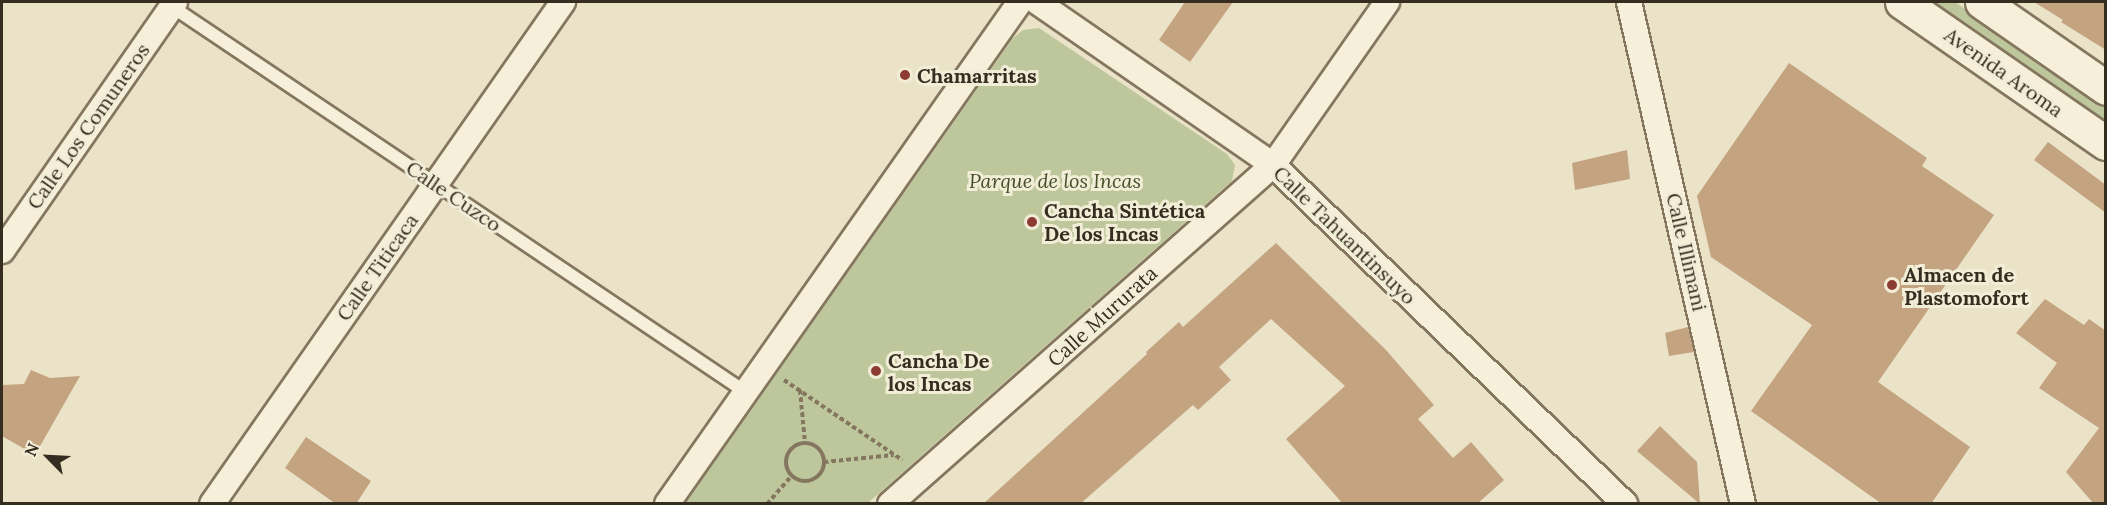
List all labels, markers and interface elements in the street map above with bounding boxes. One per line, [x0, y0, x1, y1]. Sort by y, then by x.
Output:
street label: Avenida Aroma [1940, 22, 2068, 122]
street label: Calle Los Comuneros [22, 38, 154, 214]
place label: Chamarritas [917, 63, 1037, 87]
marker: Chamarritas [898, 68, 912, 82]
street label: Calle Cuzco [402, 155, 506, 237]
street label: Calle Tahuantinsuyo [1269, 161, 1421, 309]
park label: Parque de los Incas [969, 168, 1141, 192]
street label: Calle Illimani [1662, 191, 1712, 313]
place label: Cancha Sintética De los Incas [1044, 198, 1205, 245]
street label: Calle Titicaca [331, 209, 423, 325]
marker: Cancha Sintética De los Incas [1025, 215, 1039, 229]
street label: Calle Mururata [1042, 261, 1162, 371]
place label: Almacen de Plastomofort [1904, 262, 2029, 309]
marker: Almacen de Plastomofort [1885, 278, 1899, 292]
place label: Cancha De los Incas [888, 348, 989, 395]
marker: Cancha De los Incas [869, 364, 883, 378]
north arrow [18, 427, 78, 487]
text: N [20, 440, 43, 459]

